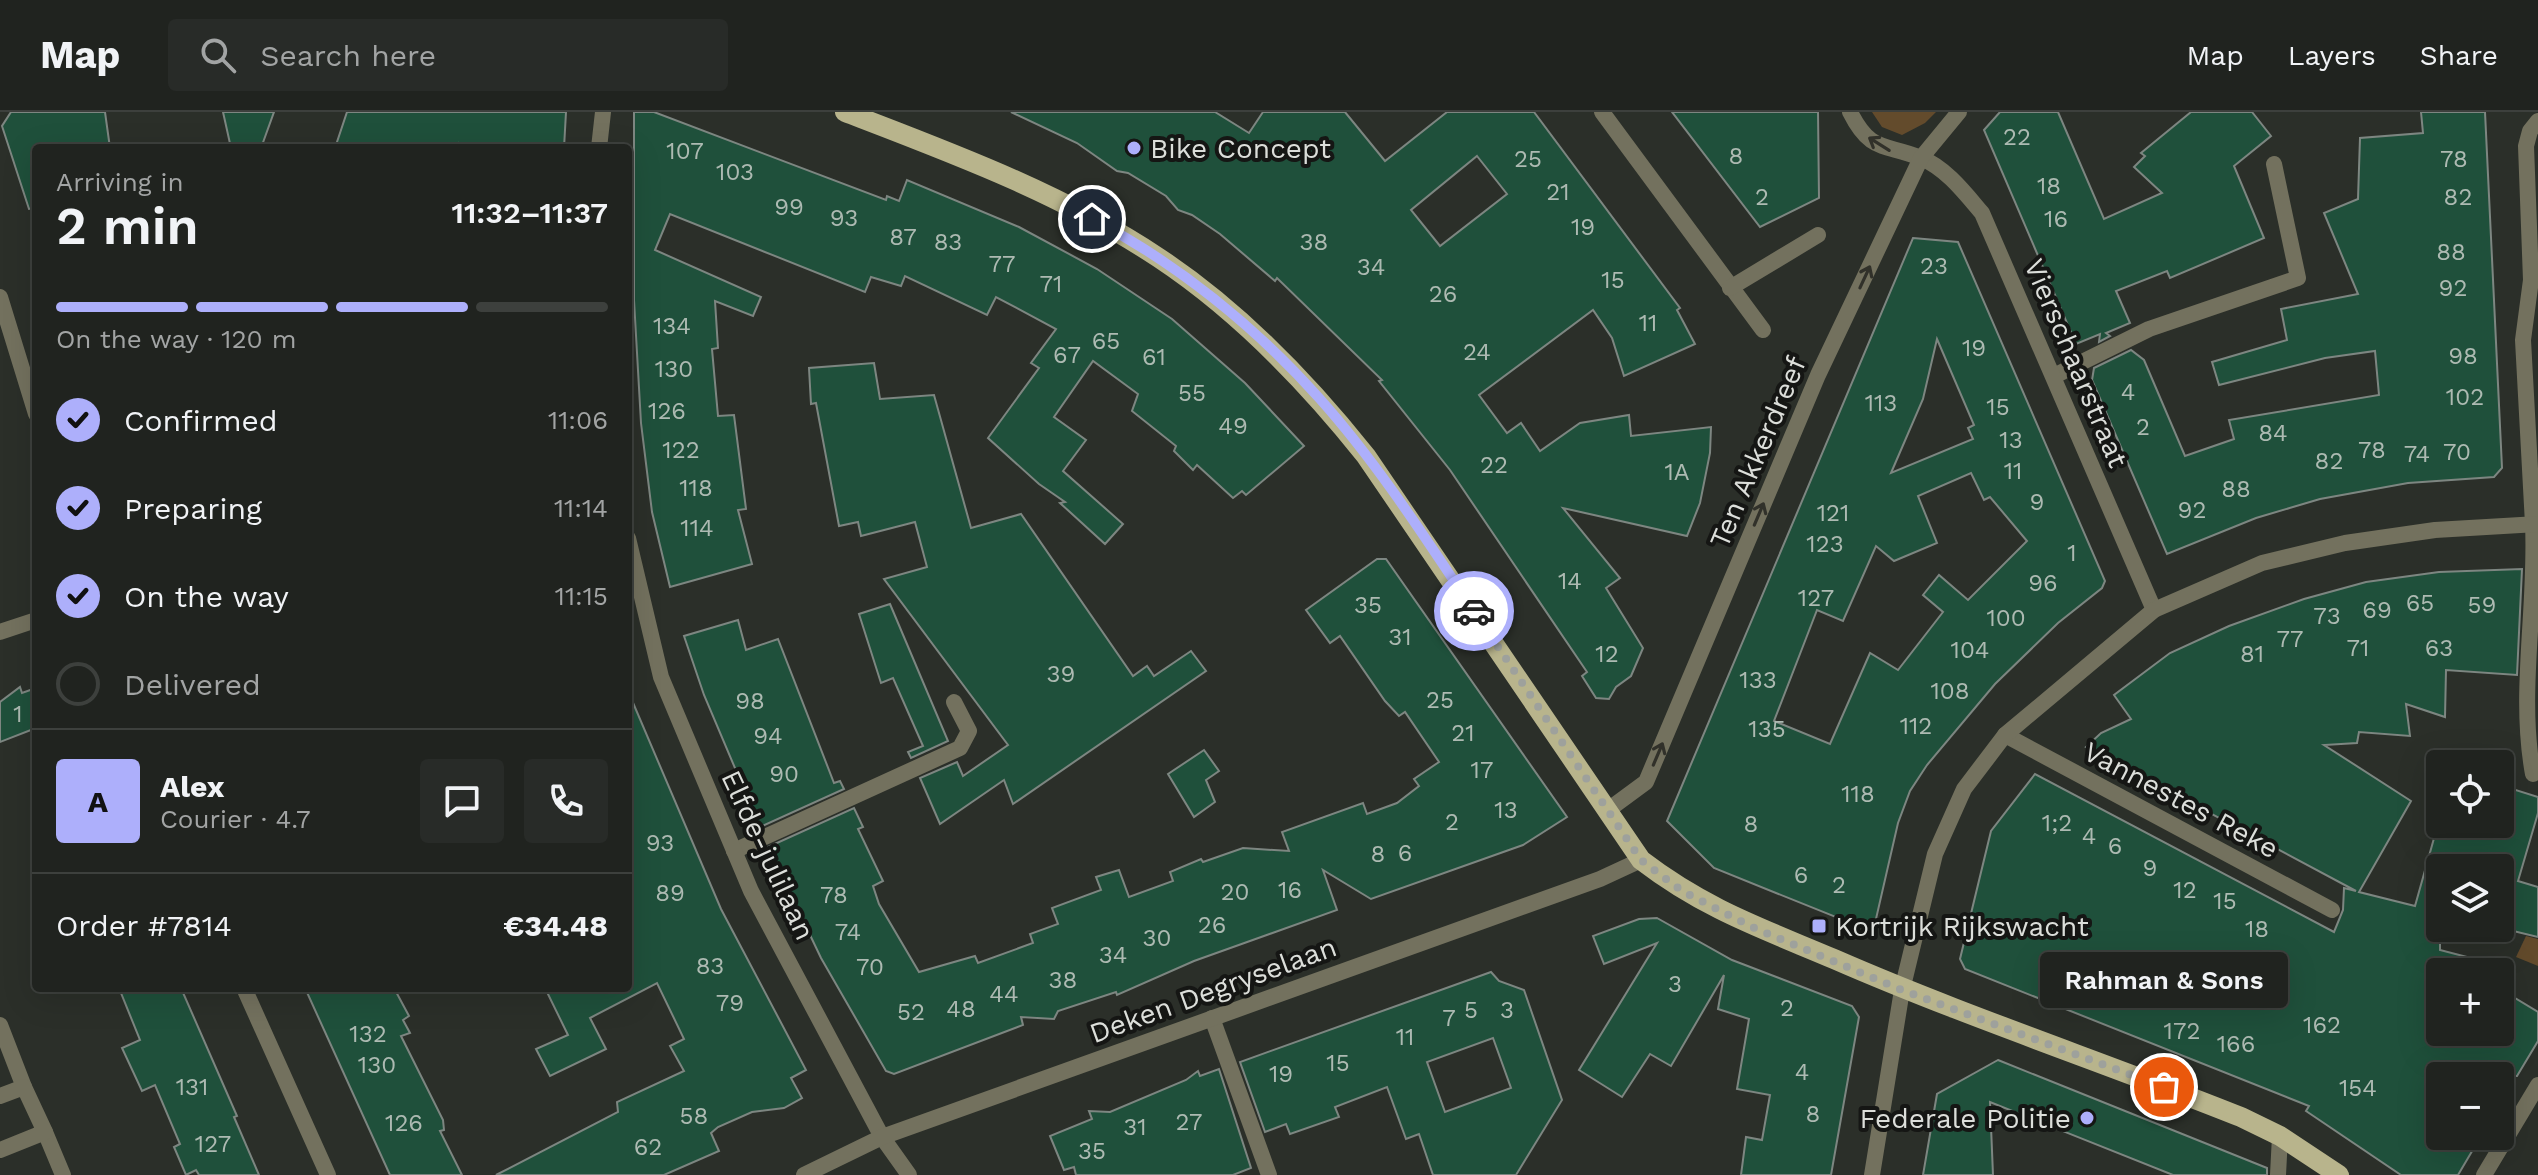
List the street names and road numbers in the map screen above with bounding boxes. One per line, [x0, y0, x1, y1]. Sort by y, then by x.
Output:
street label: Vierschaarstraat [2017, 254, 2135, 472]
street label: Ten Akkerdreef [1703, 352, 1813, 552]
street label: Vannestes Reke [2078, 735, 2284, 865]
street label: Elfde-julilaan [714, 765, 822, 945]
street label: Deken Degryselaan [1085, 930, 1341, 1050]

